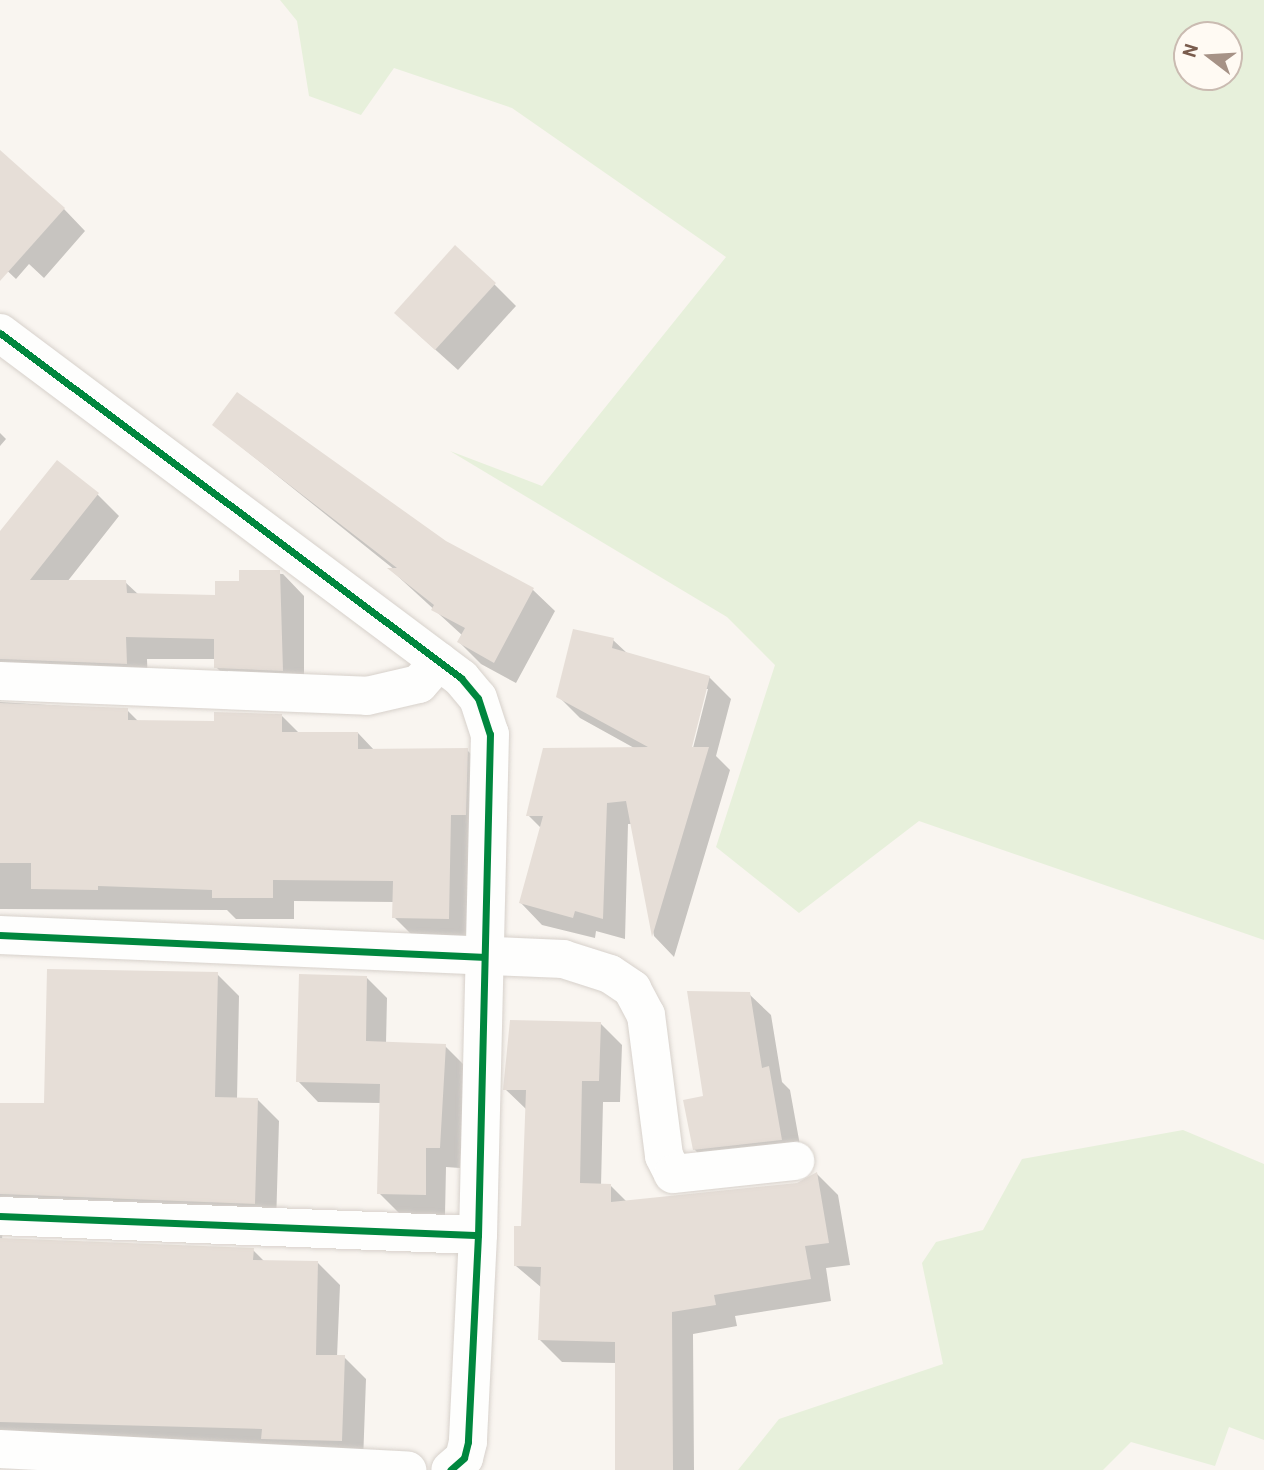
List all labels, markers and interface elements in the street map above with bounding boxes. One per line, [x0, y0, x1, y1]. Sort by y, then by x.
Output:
north arrow [1173, 21, 1243, 91]
text: N [1177, 41, 1202, 60]

